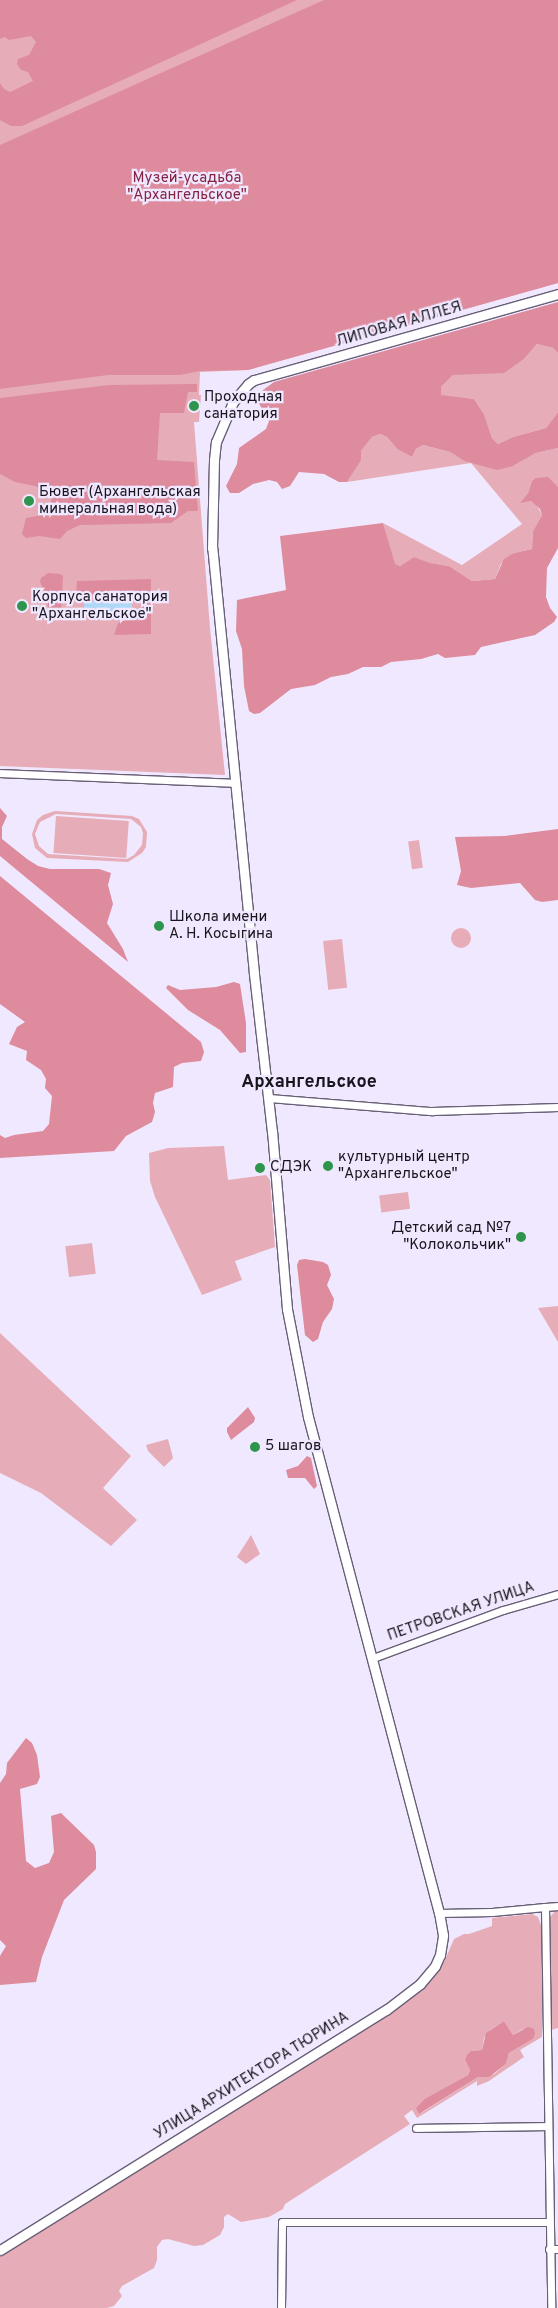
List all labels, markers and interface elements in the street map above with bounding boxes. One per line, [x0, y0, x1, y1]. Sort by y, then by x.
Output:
park label: Музей-усадьба "Архангельское" [127, 169, 247, 204]
street label: ЛИПОВАЯ АЛЛЕЯ [334, 298, 464, 352]
place label: Проходная санатория [204, 388, 282, 423]
marker: Проходная санатория [188, 400, 200, 412]
place label: Бювет (Архангельская минеральная вода) [39, 483, 201, 518]
marker: Бювет (Архангельская минеральная вода) [23, 495, 35, 507]
place label: Корпуса санатория "Архангельское" [32, 588, 168, 623]
marker: Корпуса санатория "Архангельское" [16, 600, 28, 612]
place label: Школа имени А. Н. Косыгина [169, 908, 273, 943]
marker: Школа имени А. Н. Косыгина [153, 920, 165, 932]
district label: Архангельское [241, 1072, 377, 1094]
place label: культурный центр "Архангельское" [338, 1148, 470, 1183]
place label: СДЭК [270, 1159, 312, 1177]
marker: культурный центр "Архангельское" [322, 1160, 334, 1172]
marker: СДЭК [254, 1162, 266, 1174]
place label: Детский сад №7 "Колокольчик" [391, 1219, 511, 1254]
marker: Детский сад №7 "Колокольчик" [515, 1231, 527, 1243]
place label: 5 шагов [265, 1438, 321, 1456]
marker: 5 шагов [249, 1441, 261, 1453]
street label: ПЕТРОВСКАЯ УЛИЦА [385, 1578, 537, 1646]
street label: УЛИЦА АРХИТЕКТОРА ТЮРИНА [150, 2008, 354, 2144]

